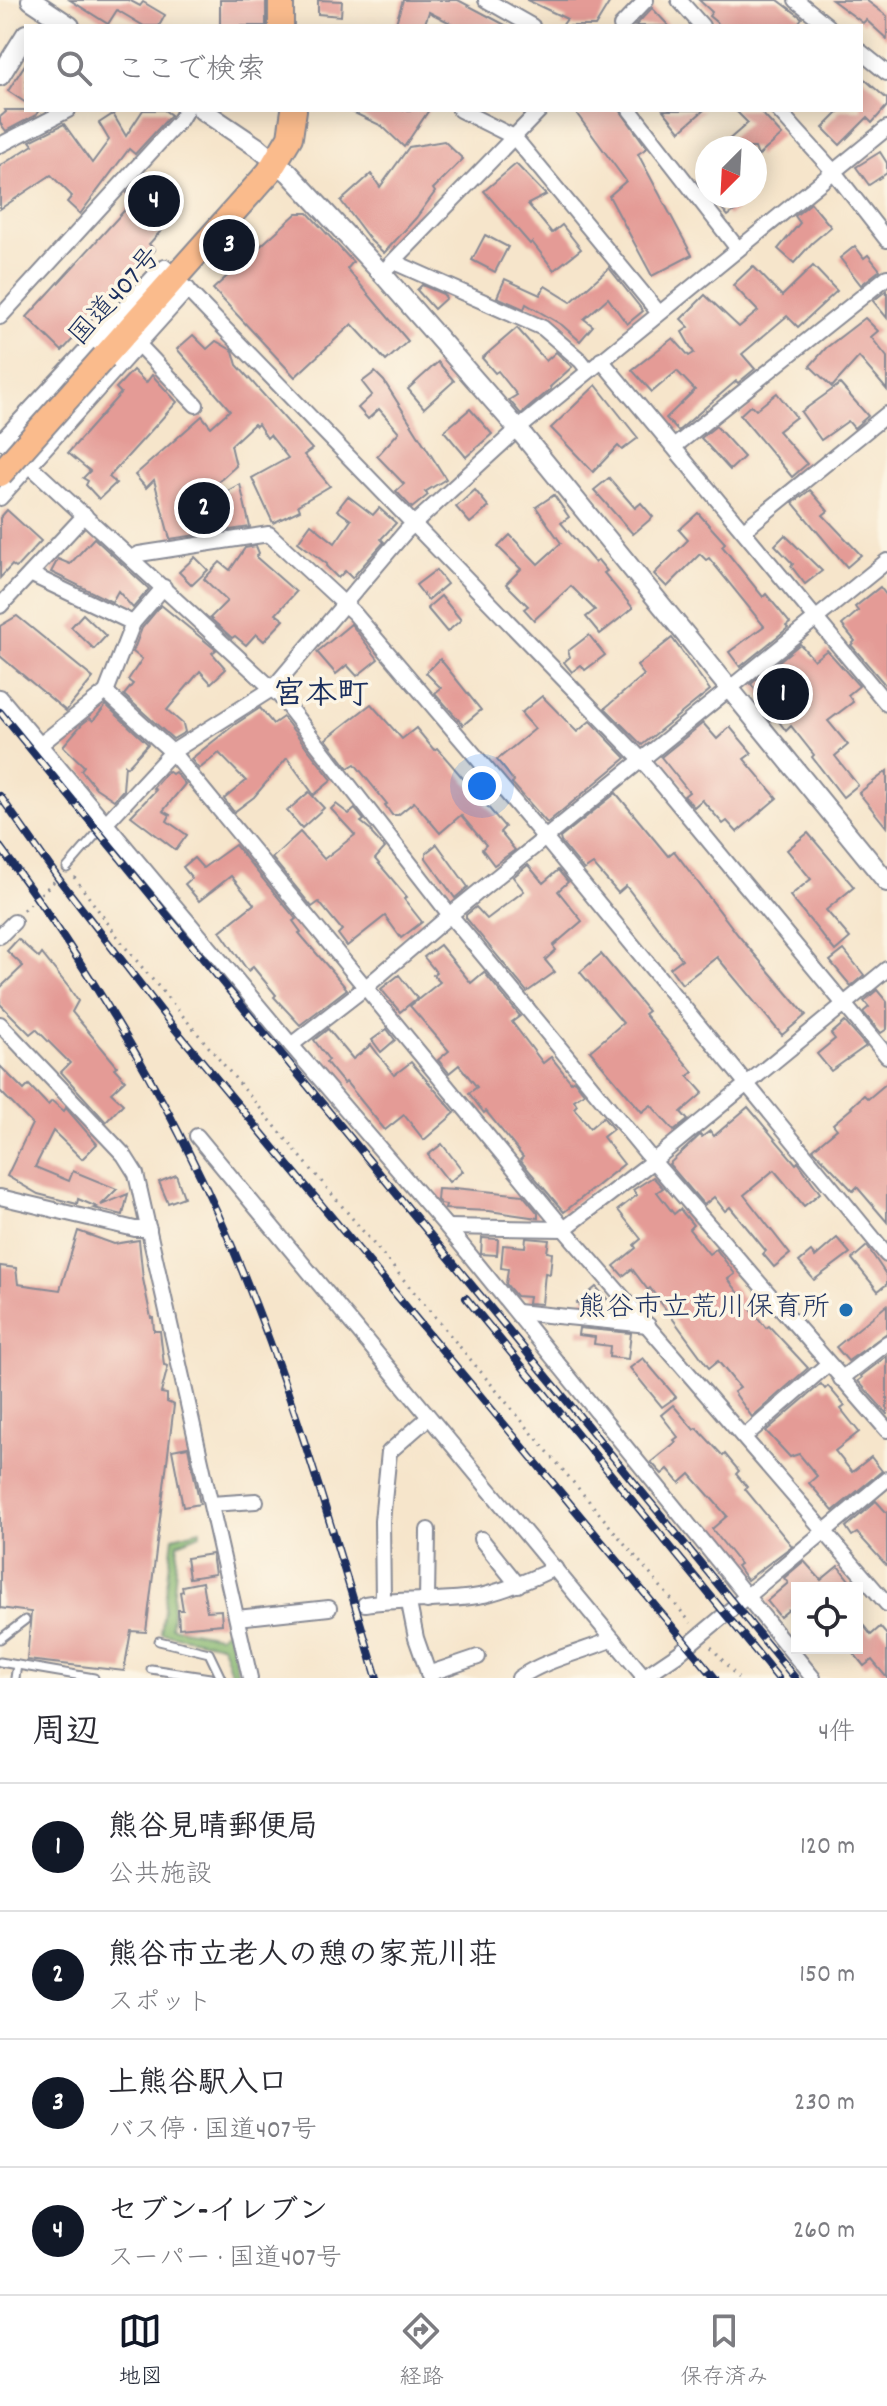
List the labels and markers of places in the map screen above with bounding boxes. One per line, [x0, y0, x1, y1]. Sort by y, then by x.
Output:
pin: 4 [128, 171, 180, 231]
pin: 3 [203, 215, 255, 275]
pin: 2 [178, 478, 230, 538]
pin: 1 [757, 664, 809, 724]
place label: 熊谷市立荒川保育所 [578, 1290, 830, 1330]
marker: 熊谷市立荒川保育所 [837, 1301, 855, 1319]

